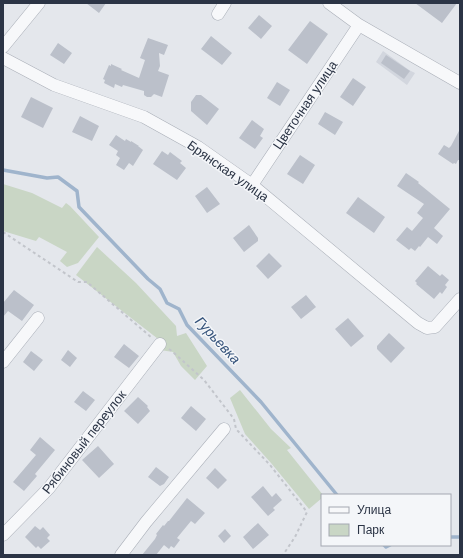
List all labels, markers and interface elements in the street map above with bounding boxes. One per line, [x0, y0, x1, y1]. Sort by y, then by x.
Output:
street label: Цветочная улица [270, 57, 341, 152]
street label: Брянская улица [184, 137, 272, 205]
water label: Гурьевка [192, 313, 244, 367]
street label: Рябиновый переулок [39, 387, 129, 497]
legend [321, 494, 451, 546]
text: Улица [357, 503, 391, 517]
text: Парк [357, 523, 385, 537]

